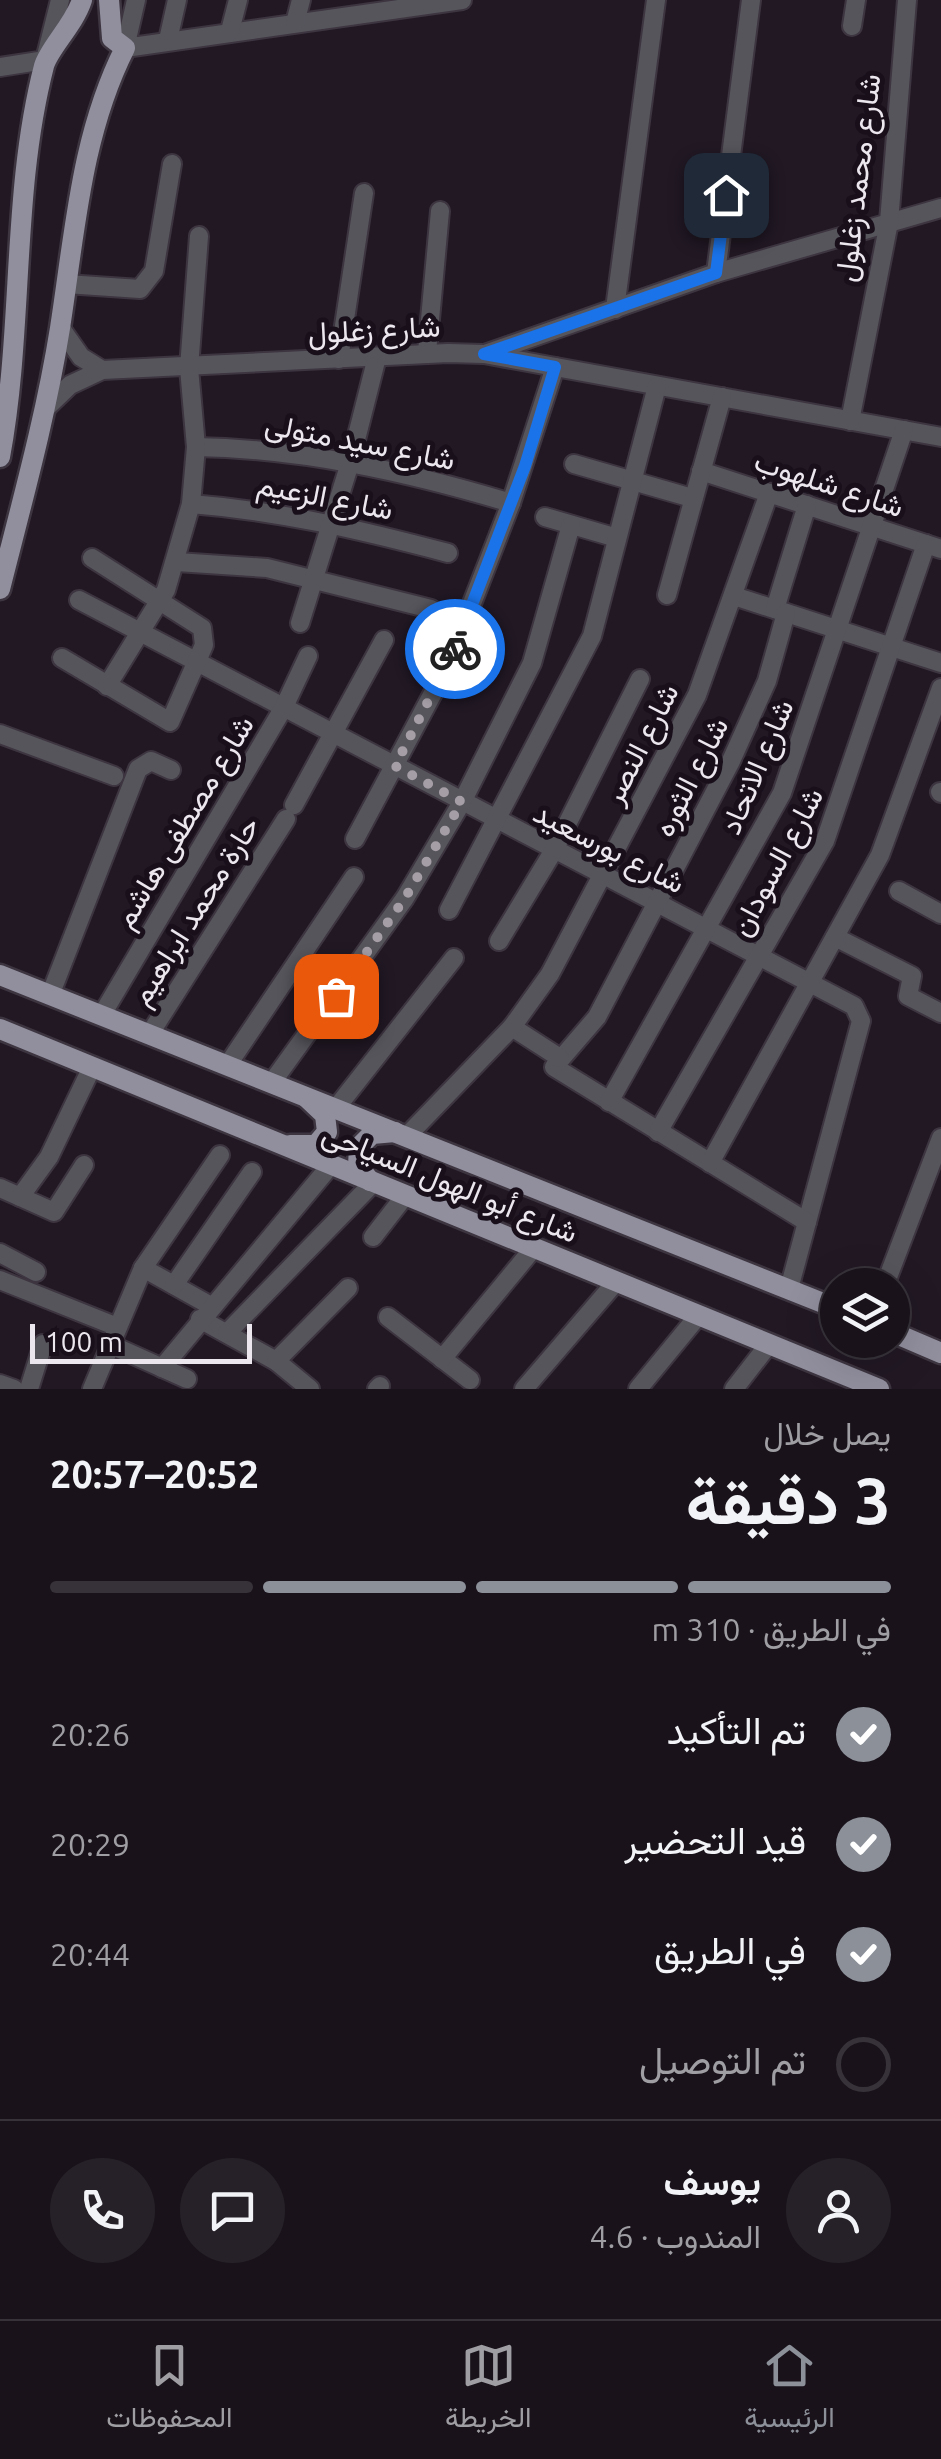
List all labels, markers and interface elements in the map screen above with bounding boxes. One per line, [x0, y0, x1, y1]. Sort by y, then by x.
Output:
street label: شارع محمد زغلول [827, 72, 891, 284]
pin [684, 153, 769, 238]
icon: home [699, 168, 754, 223]
street label: شارع زغلول [307, 309, 441, 353]
street label: شارع سيد متولى [262, 406, 458, 480]
street label: شارع شلهوب [749, 443, 908, 527]
street label: شارع الزعيم [254, 466, 396, 530]
courier [405, 599, 505, 699]
icon: bike [428, 622, 483, 677]
street label: شارع النصر [595, 678, 688, 812]
street label: شارع الاتحاد [712, 694, 803, 841]
street label: شارع مصطفى هاشم [106, 709, 263, 936]
street label: شارع الثوره [646, 711, 738, 843]
street label: شارع السودان [723, 782, 833, 943]
street label: شارع بورسعيد [526, 795, 691, 903]
street label: حارة محمد ابراهيم [122, 810, 268, 1013]
pin [294, 954, 379, 1039]
icon: bag [309, 969, 364, 1024]
street label: شارع أبو الهول السياحى [316, 1115, 583, 1253]
map controls [820, 1268, 910, 1358]
button: layers [820, 1268, 910, 1358]
scale bar [30, 1319, 252, 1364]
text: 100 m [45, 1326, 123, 1357]
text: يصل خلال [764, 1415, 891, 1451]
text: 20:52–20:57 [50, 1453, 259, 1495]
text: 3 دقيقة [686, 1463, 891, 1536]
text: في الطريق · 310 m [651, 1611, 891, 1647]
icon: check [836, 1707, 891, 1762]
text: تم التأكيد [666, 1709, 806, 1751]
text: 20:26 [50, 1716, 130, 1752]
icon: check [836, 1817, 891, 1872]
text: قيد التحضير [624, 1819, 806, 1861]
text: 20:29 [50, 1826, 130, 1862]
icon: check [836, 1927, 891, 1982]
text: في الطريق [654, 1929, 806, 1971]
text: 20:44 [50, 1936, 130, 1972]
text: تم التوصيل [639, 2039, 806, 2081]
button: phone [50, 2158, 155, 2263]
button: chat [180, 2158, 285, 2263]
button: person [786, 2158, 891, 2263]
text: يوسف [664, 2160, 761, 2202]
text: المندوب · 4.6 [590, 2218, 761, 2254]
tab: المحفوظات [106, 2338, 232, 2442]
tab: الخريطة [445, 2338, 532, 2442]
tab: الرئيسية [744, 2338, 835, 2442]

